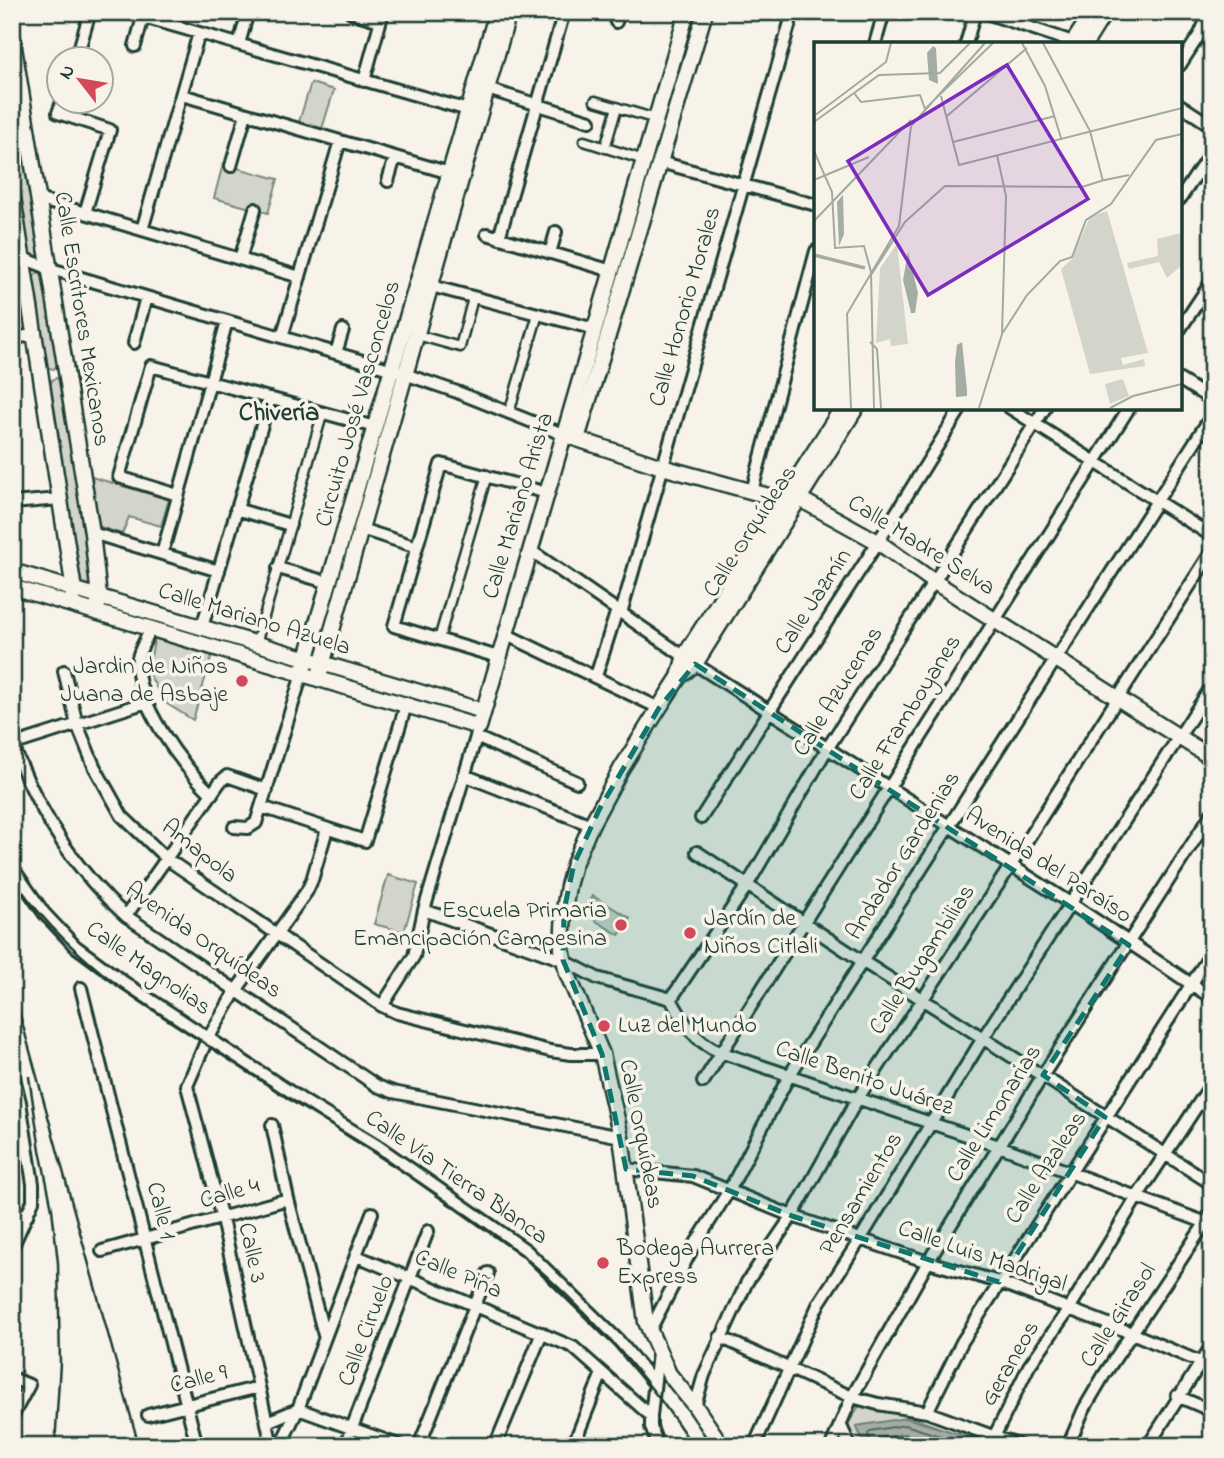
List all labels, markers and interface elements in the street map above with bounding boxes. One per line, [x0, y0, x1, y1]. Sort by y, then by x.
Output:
inset map [814, 42, 1182, 410]
north arrow [46, 46, 116, 116]
text: N [53, 60, 83, 85]
street label: Calle Escritores Mexicanos [44, 189, 118, 449]
street label: Calle Honorio Morales [641, 203, 731, 411]
street label: Circuito José Vasconcelos [307, 277, 411, 531]
district label: Chivería [239, 395, 319, 433]
street label: Calle Mariano Arista [474, 408, 564, 604]
street label: Calle Orquídeas [695, 459, 807, 605]
street label: Calle Madre Selva [840, 486, 1002, 606]
street label: Calle Jazmín [767, 542, 861, 662]
street label: Calle Mariano Azuela [153, 574, 355, 666]
street label: Calle Azucenas [785, 620, 893, 764]
street label: Calle Framboyanes [841, 628, 972, 808]
place label: Jardin de Niños Juana de Asbaje [60, 650, 228, 713]
marker: Jardin de Niños Juana de Asbaje [234, 673, 250, 689]
street label: Andador Gardenias [838, 765, 970, 947]
street label: Avenida del Paraíso [957, 799, 1139, 933]
street label: Amapola [153, 811, 245, 893]
street label: Avenida Orquídeas [117, 874, 289, 1008]
street label: Calle Bugambilias [861, 878, 985, 1042]
place label: Escuela Primaria Emancipación Campesina [353, 894, 607, 957]
place label: Jardín de Niños Citlali [704, 902, 818, 965]
street label: Calle Magnolias [78, 913, 218, 1025]
marker: Escuela Primaria Emancipación Campesina [613, 917, 629, 933]
marker: Jardín de Niños Citlali [682, 925, 698, 941]
place label: Luz del Mundo [618, 1009, 757, 1044]
marker: Luz del Mundo [596, 1018, 612, 1034]
street label: Calle Benito Juárez [770, 1032, 959, 1126]
street label: Calle Limonarias [939, 1038, 1051, 1190]
street label: Calle Orquídeas [608, 1056, 672, 1212]
street label: Calle Vía Tierra Blanca [357, 1102, 555, 1254]
street label: Calle Azaleas [997, 1104, 1097, 1232]
street label: Pensamientos [811, 1126, 913, 1262]
street label: Calle 4 [196, 1169, 264, 1219]
street label: Calle 1 [136, 1178, 184, 1244]
street label: Calle Luis Madrigal [893, 1212, 1071, 1302]
street label: Calle 3 [228, 1220, 274, 1286]
place label: Bodega Aurrera Express [616, 1232, 774, 1295]
street label: Calle Piña [409, 1241, 507, 1309]
marker: Bodega Aurrera Express [595, 1255, 611, 1271]
street label: Calle Girasol [1072, 1257, 1166, 1375]
street label: Calle Ciruelo [330, 1270, 404, 1392]
street label: Geraneos [972, 1315, 1050, 1413]
street label: Calle 9 [167, 1356, 232, 1404]

